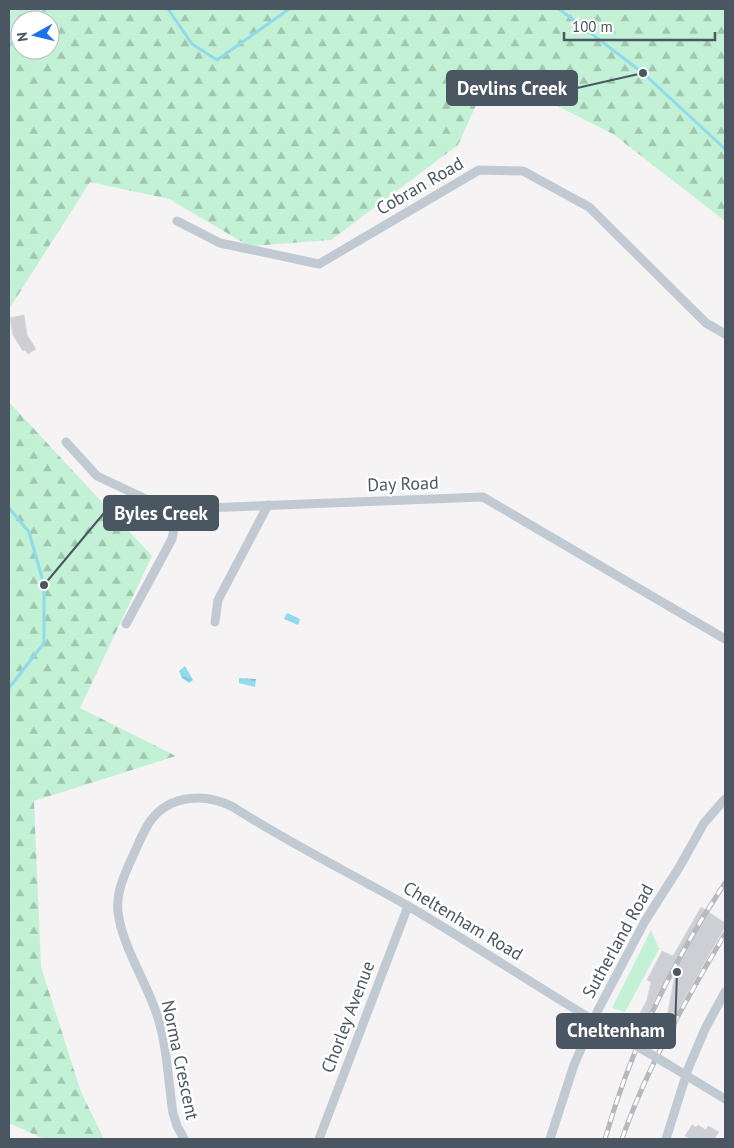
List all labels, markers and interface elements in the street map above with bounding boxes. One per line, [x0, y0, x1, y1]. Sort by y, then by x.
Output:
north arrow [10, 10, 60, 60]
scale bar [564, 10, 715, 42]
text: 100 m [572, 17, 613, 36]
text: N [13, 31, 32, 43]
callout: Devlins Creek [447, 71, 577, 105]
text: Devlins Creek [457, 76, 568, 100]
street label: Cobran Road [372, 151, 467, 220]
street label: Day Road [367, 471, 439, 496]
callout: Byles Creek [104, 496, 218, 530]
text: Byles Creek [114, 501, 209, 525]
street label: Cheltenham Road [399, 876, 527, 965]
street label: Sutherland Road [577, 880, 658, 1002]
street label: Chorley Avenue [316, 958, 379, 1076]
street label: Norma Crescent [157, 998, 204, 1122]
callout: Cheltenham [557, 1014, 675, 1048]
text: Cheltenham [567, 1018, 665, 1042]

